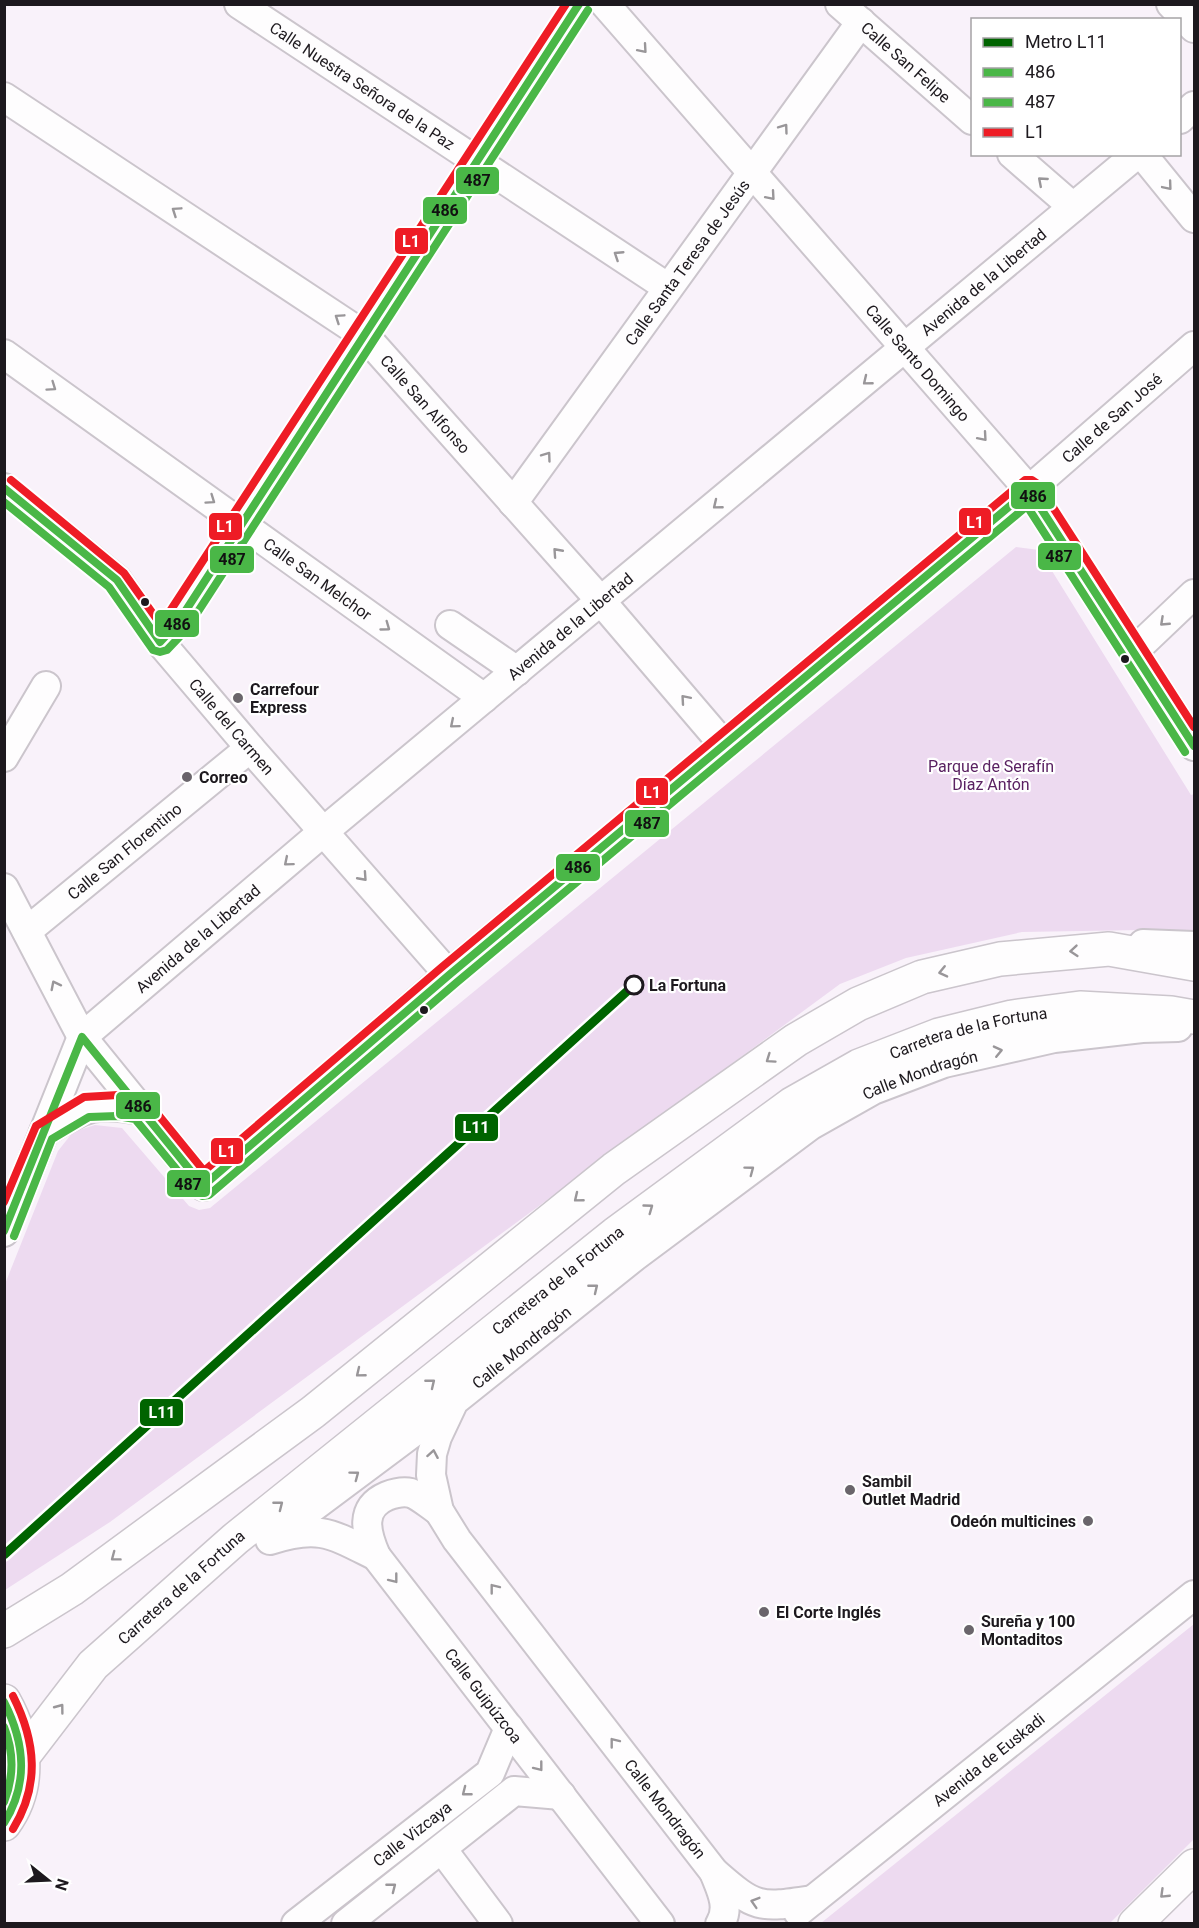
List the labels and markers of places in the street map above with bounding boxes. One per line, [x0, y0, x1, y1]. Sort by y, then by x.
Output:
unlabelled marker [139, 596, 151, 608]
unlabelled marker [1119, 653, 1131, 665]
place label: Carrefour Express [250, 680, 319, 717]
marker: Carrefour Express [231, 691, 245, 705]
place label: Correo [199, 768, 248, 787]
marker: Correo [180, 770, 194, 784]
marker: La Fortuna [624, 975, 644, 995]
place label: La Fortuna [649, 976, 726, 995]
unlabelled marker [418, 1004, 430, 1016]
place label: Sambil Outlet Madrid [862, 1472, 960, 1509]
marker: Sambil Outlet Madrid [843, 1483, 857, 1497]
place label: Odeón multicines [950, 1512, 1076, 1531]
marker: Odeón multicines [1081, 1514, 1095, 1528]
place label: El Corte Inglés [776, 1603, 881, 1622]
marker: El Corte Inglés [757, 1605, 771, 1619]
place label: Sureña y 100 Montaditos [981, 1612, 1075, 1649]
marker: Sureña y 100 Montaditos [962, 1623, 976, 1637]

